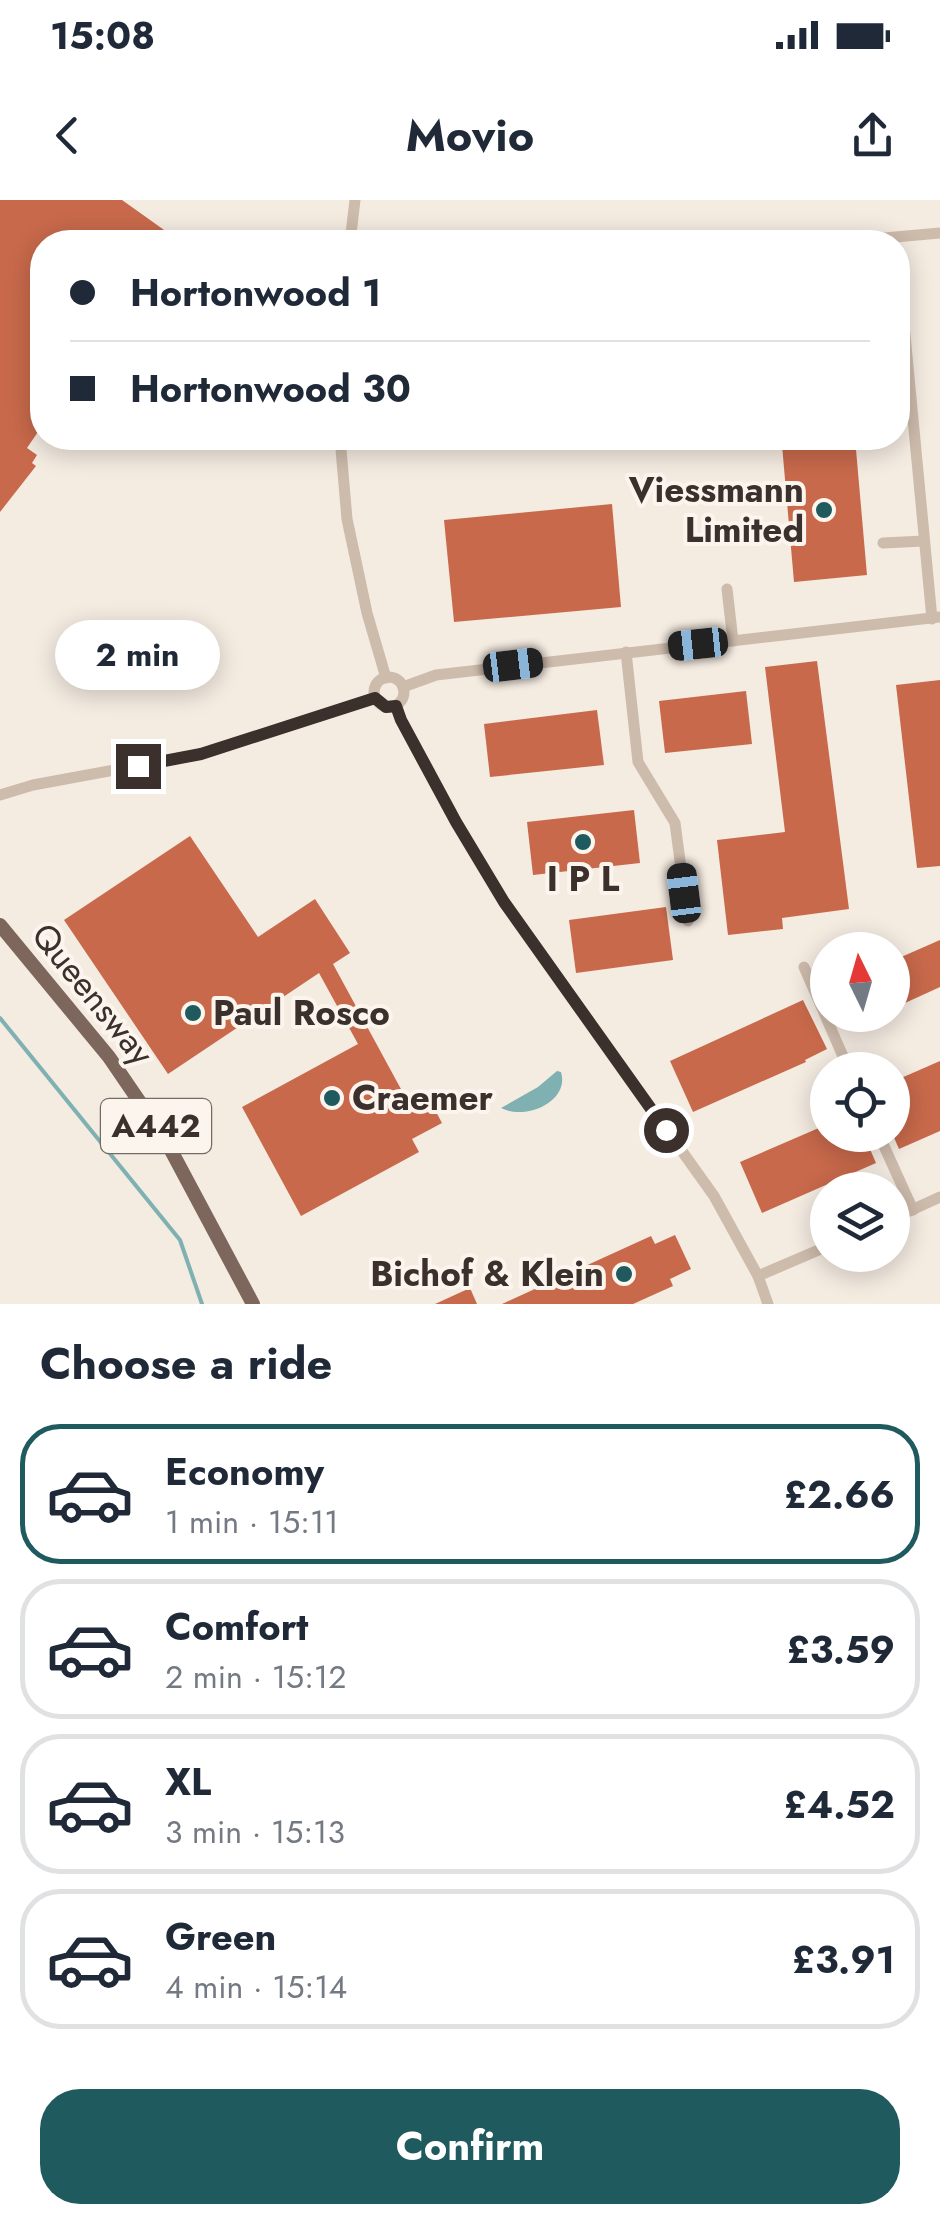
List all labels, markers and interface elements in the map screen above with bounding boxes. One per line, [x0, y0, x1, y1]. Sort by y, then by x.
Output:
text: 15:08 [50, 8, 155, 63]
text: Movio [406, 103, 534, 168]
icon: back [40, 108, 95, 163]
icon: share [845, 108, 900, 163]
text: Hortonwood 1 [130, 265, 381, 320]
text: Hortonwood 30 [130, 361, 411, 416]
place label: Viessmann Limited [628, 465, 804, 555]
marker: Viessmann Limited [813, 499, 835, 521]
callout: 2 min [56, 621, 220, 691]
car [667, 626, 729, 662]
text: 2 min [95, 632, 180, 678]
car [481, 646, 545, 684]
route end [116, 744, 161, 789]
marker: I P L [572, 831, 594, 853]
place label: I P L [547, 854, 620, 904]
car [665, 861, 703, 925]
street label: Queensway [20, 912, 166, 1076]
north arrow [810, 932, 910, 1032]
map controls [810, 932, 910, 1272]
place label: Paul Rosco [213, 988, 390, 1038]
marker: Paul Rosco [182, 1002, 204, 1024]
button: locate [810, 1052, 910, 1152]
place label: Craemer [352, 1073, 494, 1123]
marker: Craemer [321, 1087, 343, 1109]
road number: A442 [101, 1099, 211, 1153]
route start [644, 1108, 689, 1153]
button: layers [810, 1172, 910, 1272]
place label: Bichof & Klein [370, 1249, 604, 1299]
marker: Bichof & Klein [613, 1263, 635, 1285]
text: Choose a ride [40, 1331, 332, 1396]
text: Economy [165, 1444, 324, 1499]
icon: car [45, 1449, 135, 1539]
text: £2.66 [784, 1467, 895, 1522]
text: 1 min · 15:11 [165, 1499, 339, 1545]
text: Comfort [165, 1599, 308, 1654]
icon: car [45, 1604, 135, 1694]
text: £3.59 [787, 1622, 895, 1677]
text: 2 min · 15:12 [165, 1654, 346, 1700]
text: XL [165, 1754, 211, 1809]
icon: car [45, 1759, 135, 1849]
text: £4.52 [784, 1777, 895, 1832]
text: 3 min · 15:13 [165, 1809, 345, 1855]
text: Green [165, 1909, 276, 1964]
icon: car [45, 1914, 135, 2004]
text: £3.91 [792, 1932, 895, 1987]
text: 4 min · 15:14 [165, 1964, 347, 2010]
button: Confirm [40, 2089, 900, 2204]

